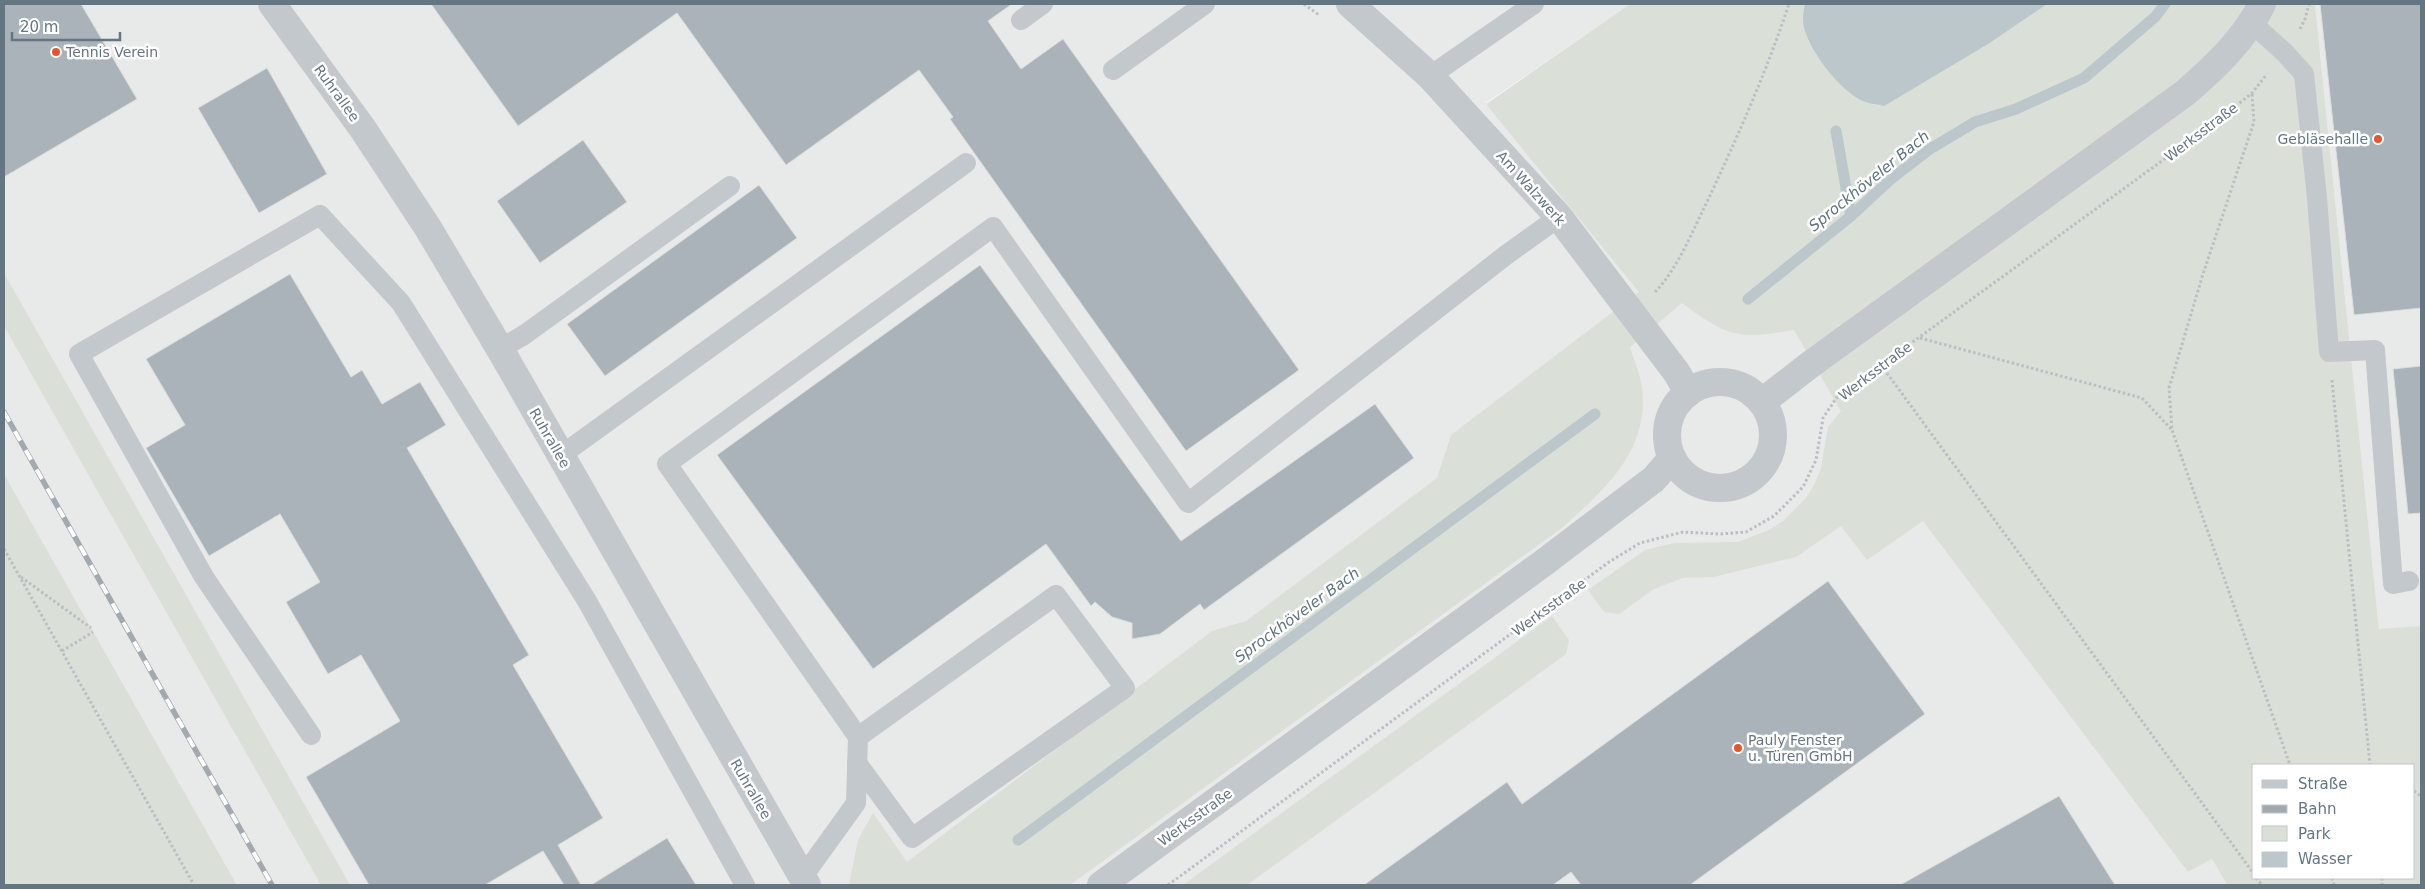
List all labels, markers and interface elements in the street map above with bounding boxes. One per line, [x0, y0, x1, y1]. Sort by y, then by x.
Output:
scale bar [12, 10, 120, 42]
text: 20 m [20, 18, 58, 36]
place label: Tennis Verein [65, 44, 158, 60]
marker: Tennis Verein [50, 46, 62, 58]
street label: Ruhrallee [311, 62, 363, 124]
street label: Werksstraße [2161, 99, 2241, 165]
water label: Sprockhöveler Bach [1805, 127, 1933, 235]
place label: Gebläsehalle [2277, 131, 2368, 147]
marker: Gebläsehalle [2372, 133, 2384, 145]
street label: Am Walzwerk [1493, 148, 1569, 229]
street label: Werksstraße [1835, 338, 1915, 404]
street label: Ruhrallee [527, 405, 573, 471]
water label: Sprockhöveler Bach [1231, 564, 1363, 666]
street label: Werksstraße [1509, 575, 1589, 639]
place label: Pauly Fenster u. Türen GmbH [1748, 732, 1853, 764]
marker: Pauly Fenster u. Türen GmbH [1732, 742, 1744, 754]
street label: Ruhrallee [728, 756, 774, 822]
legend [2252, 764, 2415, 879]
text: Straße [2298, 775, 2347, 793]
street label: Werksstraße [1155, 785, 1235, 849]
text: Bahn [2298, 800, 2337, 818]
text: Park [2298, 825, 2331, 843]
text: Wasser [2298, 850, 2353, 868]

